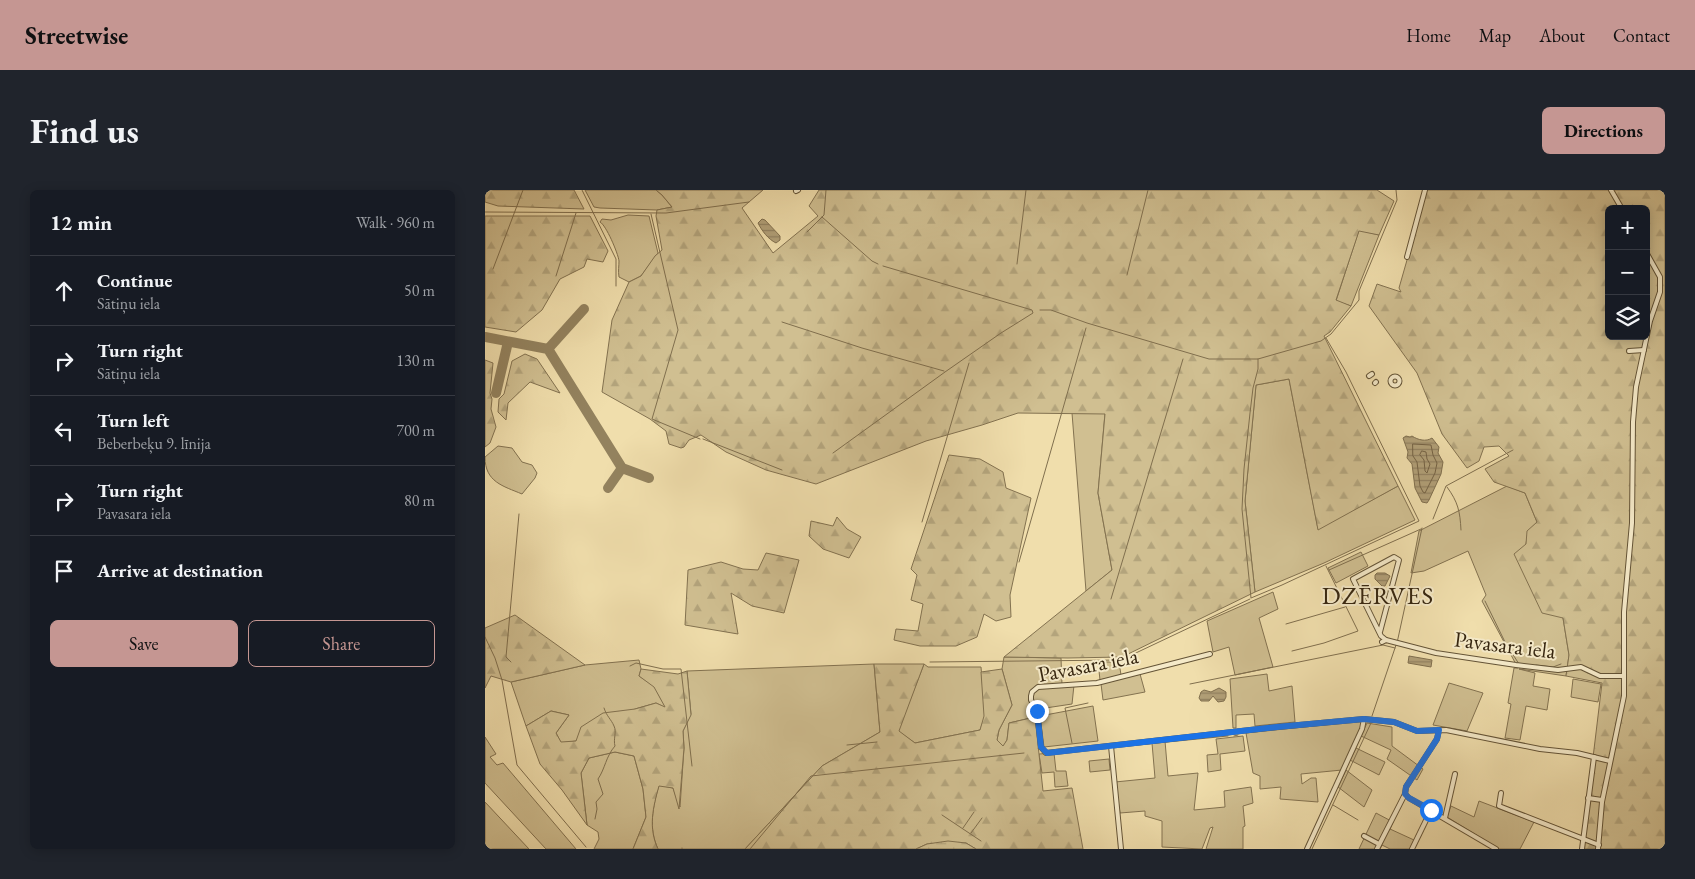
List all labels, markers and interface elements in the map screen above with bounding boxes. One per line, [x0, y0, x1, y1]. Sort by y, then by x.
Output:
text: Streetwise [25, 20, 128, 51]
text: Home [1406, 24, 1451, 47]
text: Map [1479, 24, 1511, 47]
text: About [1539, 24, 1585, 47]
text: Contact [1613, 24, 1670, 47]
button: Directions [1542, 107, 1665, 154]
text: Find us [30, 108, 139, 153]
map controls [1605, 205, 1650, 340]
button: + [1605, 205, 1650, 250]
text: 12 min [50, 209, 112, 236]
text: Walk · 960 m [356, 212, 435, 233]
button: − [1605, 250, 1650, 295]
text: Continue [97, 268, 172, 293]
icon: ahead [50, 277, 78, 305]
text: 50 m [404, 280, 435, 301]
text: Sātiņu iela [97, 293, 160, 314]
button: layers [1605, 295, 1650, 340]
text: Turn right [97, 338, 183, 363]
icon: right [50, 347, 78, 375]
text: 130 m [396, 350, 435, 371]
text: Sātiņu iela [97, 363, 160, 384]
text: Turn left [97, 408, 169, 433]
icon: left [50, 417, 78, 445]
text: 700 m [396, 420, 435, 441]
text: Beberbeķu 9. līnija [97, 433, 211, 454]
text: Turn right [97, 478, 183, 503]
icon: right [50, 487, 78, 515]
text: 80 m [404, 490, 435, 511]
text: Pavasara iela [97, 503, 171, 524]
icon: arrive [50, 557, 78, 585]
text: Arrive at destination [97, 558, 263, 583]
district label: DZĒRVES [1322, 579, 1434, 611]
button: Save [50, 620, 238, 667]
button: Share [248, 620, 435, 667]
street label: Pavasara iela [1453, 624, 1558, 666]
street label: Pavasara iela [1035, 641, 1141, 689]
route end [1026, 700, 1049, 723]
route start [1420, 799, 1443, 822]

